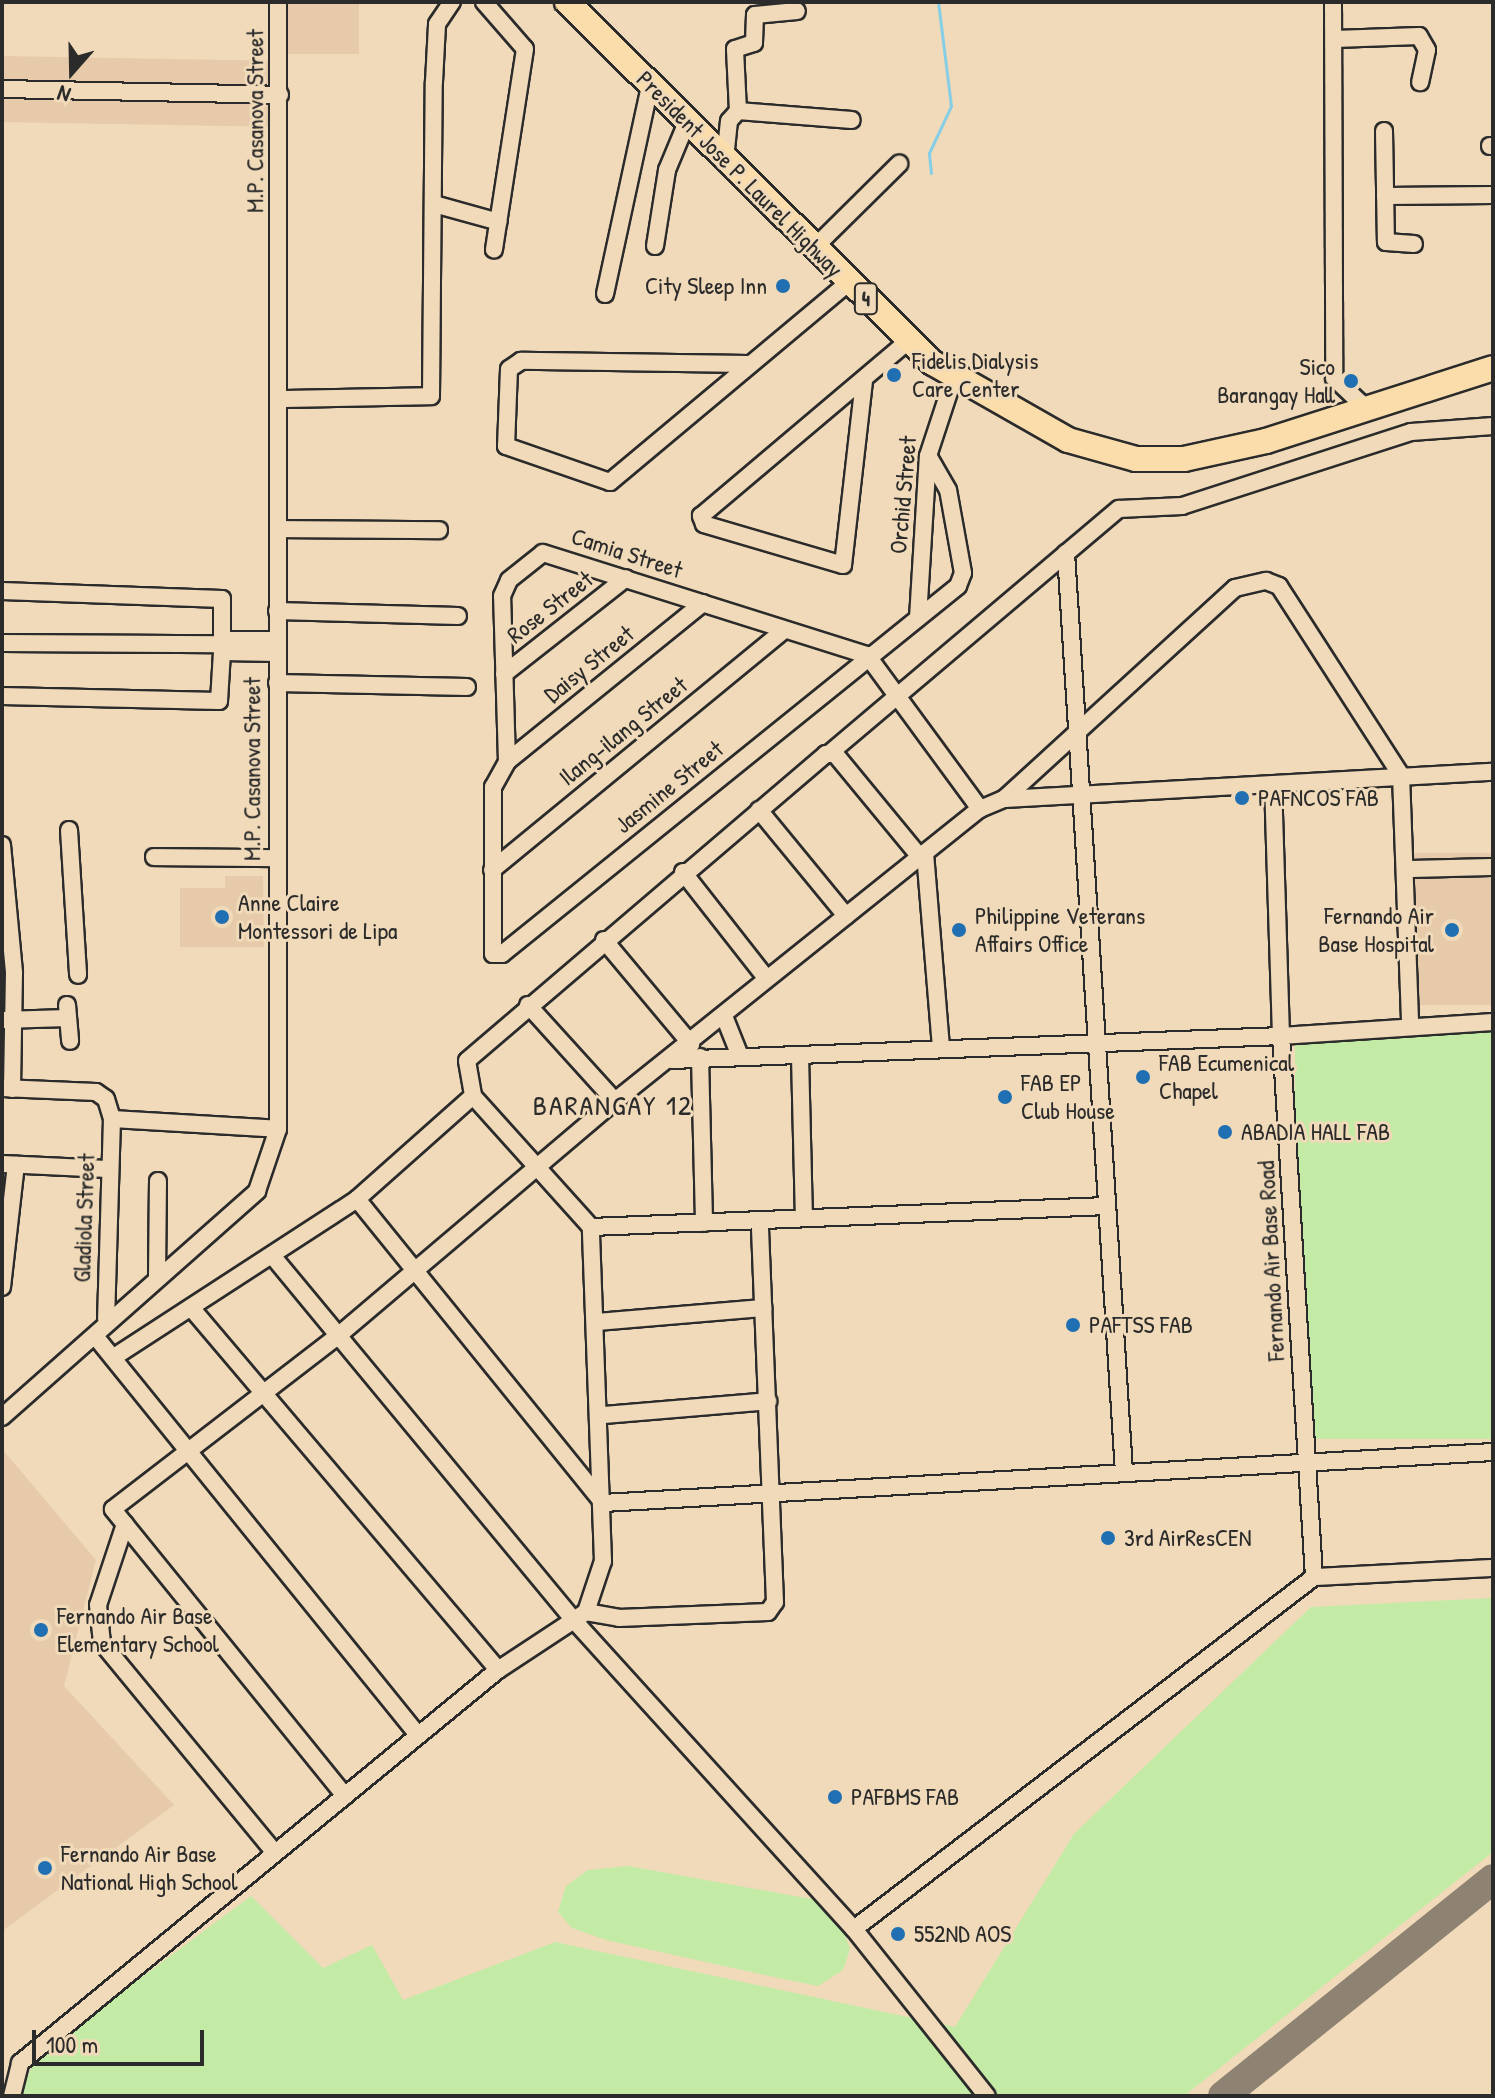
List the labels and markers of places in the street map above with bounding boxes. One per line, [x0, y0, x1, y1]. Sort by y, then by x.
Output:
place label: City Sleep Inn [645, 272, 767, 300]
marker: City Sleep Inn [774, 277, 792, 295]
place label: Fidelis Dialysis Care Center [912, 347, 1038, 403]
place label: Sico Barangay Hall [1217, 353, 1335, 409]
marker: Fidelis Dialysis Care Center [883, 364, 905, 386]
marker: Sico Barangay Hall [1342, 372, 1360, 390]
place label: PAFNCOS FAB [1258, 784, 1379, 812]
marker: PAFNCOS FAB [1233, 789, 1251, 807]
place label: Anne Claire Montessori de Lipa [238, 889, 397, 945]
place label: Philippine Veterans Affairs Office [975, 902, 1145, 958]
place label: Fernando Air Base Hospital [1318, 902, 1434, 958]
marker: Anne Claire Montessori de Lipa [213, 908, 231, 926]
marker: Fernando Air Base Hospital [1441, 919, 1463, 941]
marker: Philippine Veterans Affairs Office [950, 921, 968, 939]
place label: FAB Ecumenical Chapel [1159, 1049, 1294, 1105]
marker: FAB Ecumenical Chapel [1134, 1068, 1152, 1086]
place label: FAB EP Club House [1021, 1069, 1115, 1125]
marker: FAB EP Club House [996, 1088, 1014, 1106]
place label: ABADIA HALL FAB [1241, 1118, 1390, 1146]
marker: ABADIA HALL FAB [1216, 1123, 1234, 1141]
place label: PAFTSS FAB [1089, 1311, 1193, 1339]
marker: PAFTSS FAB [1064, 1316, 1082, 1334]
place label: 3rd AirResCEN [1124, 1524, 1251, 1552]
marker: 3rd AirResCEN [1099, 1529, 1117, 1547]
place label: Fernando Air Base Elementary School [57, 1602, 219, 1658]
marker: Fernando Air Base Elementary School [32, 1621, 50, 1639]
place label: PAFBMS FAB [851, 1783, 959, 1811]
marker: PAFBMS FAB [826, 1788, 844, 1806]
place label: Fernando Air Base National High School [61, 1840, 238, 1896]
marker: Fernando Air Base National High School [36, 1859, 54, 1877]
place label: 552ND AOS [914, 1920, 1011, 1948]
marker: 552ND AOS [889, 1925, 907, 1943]

